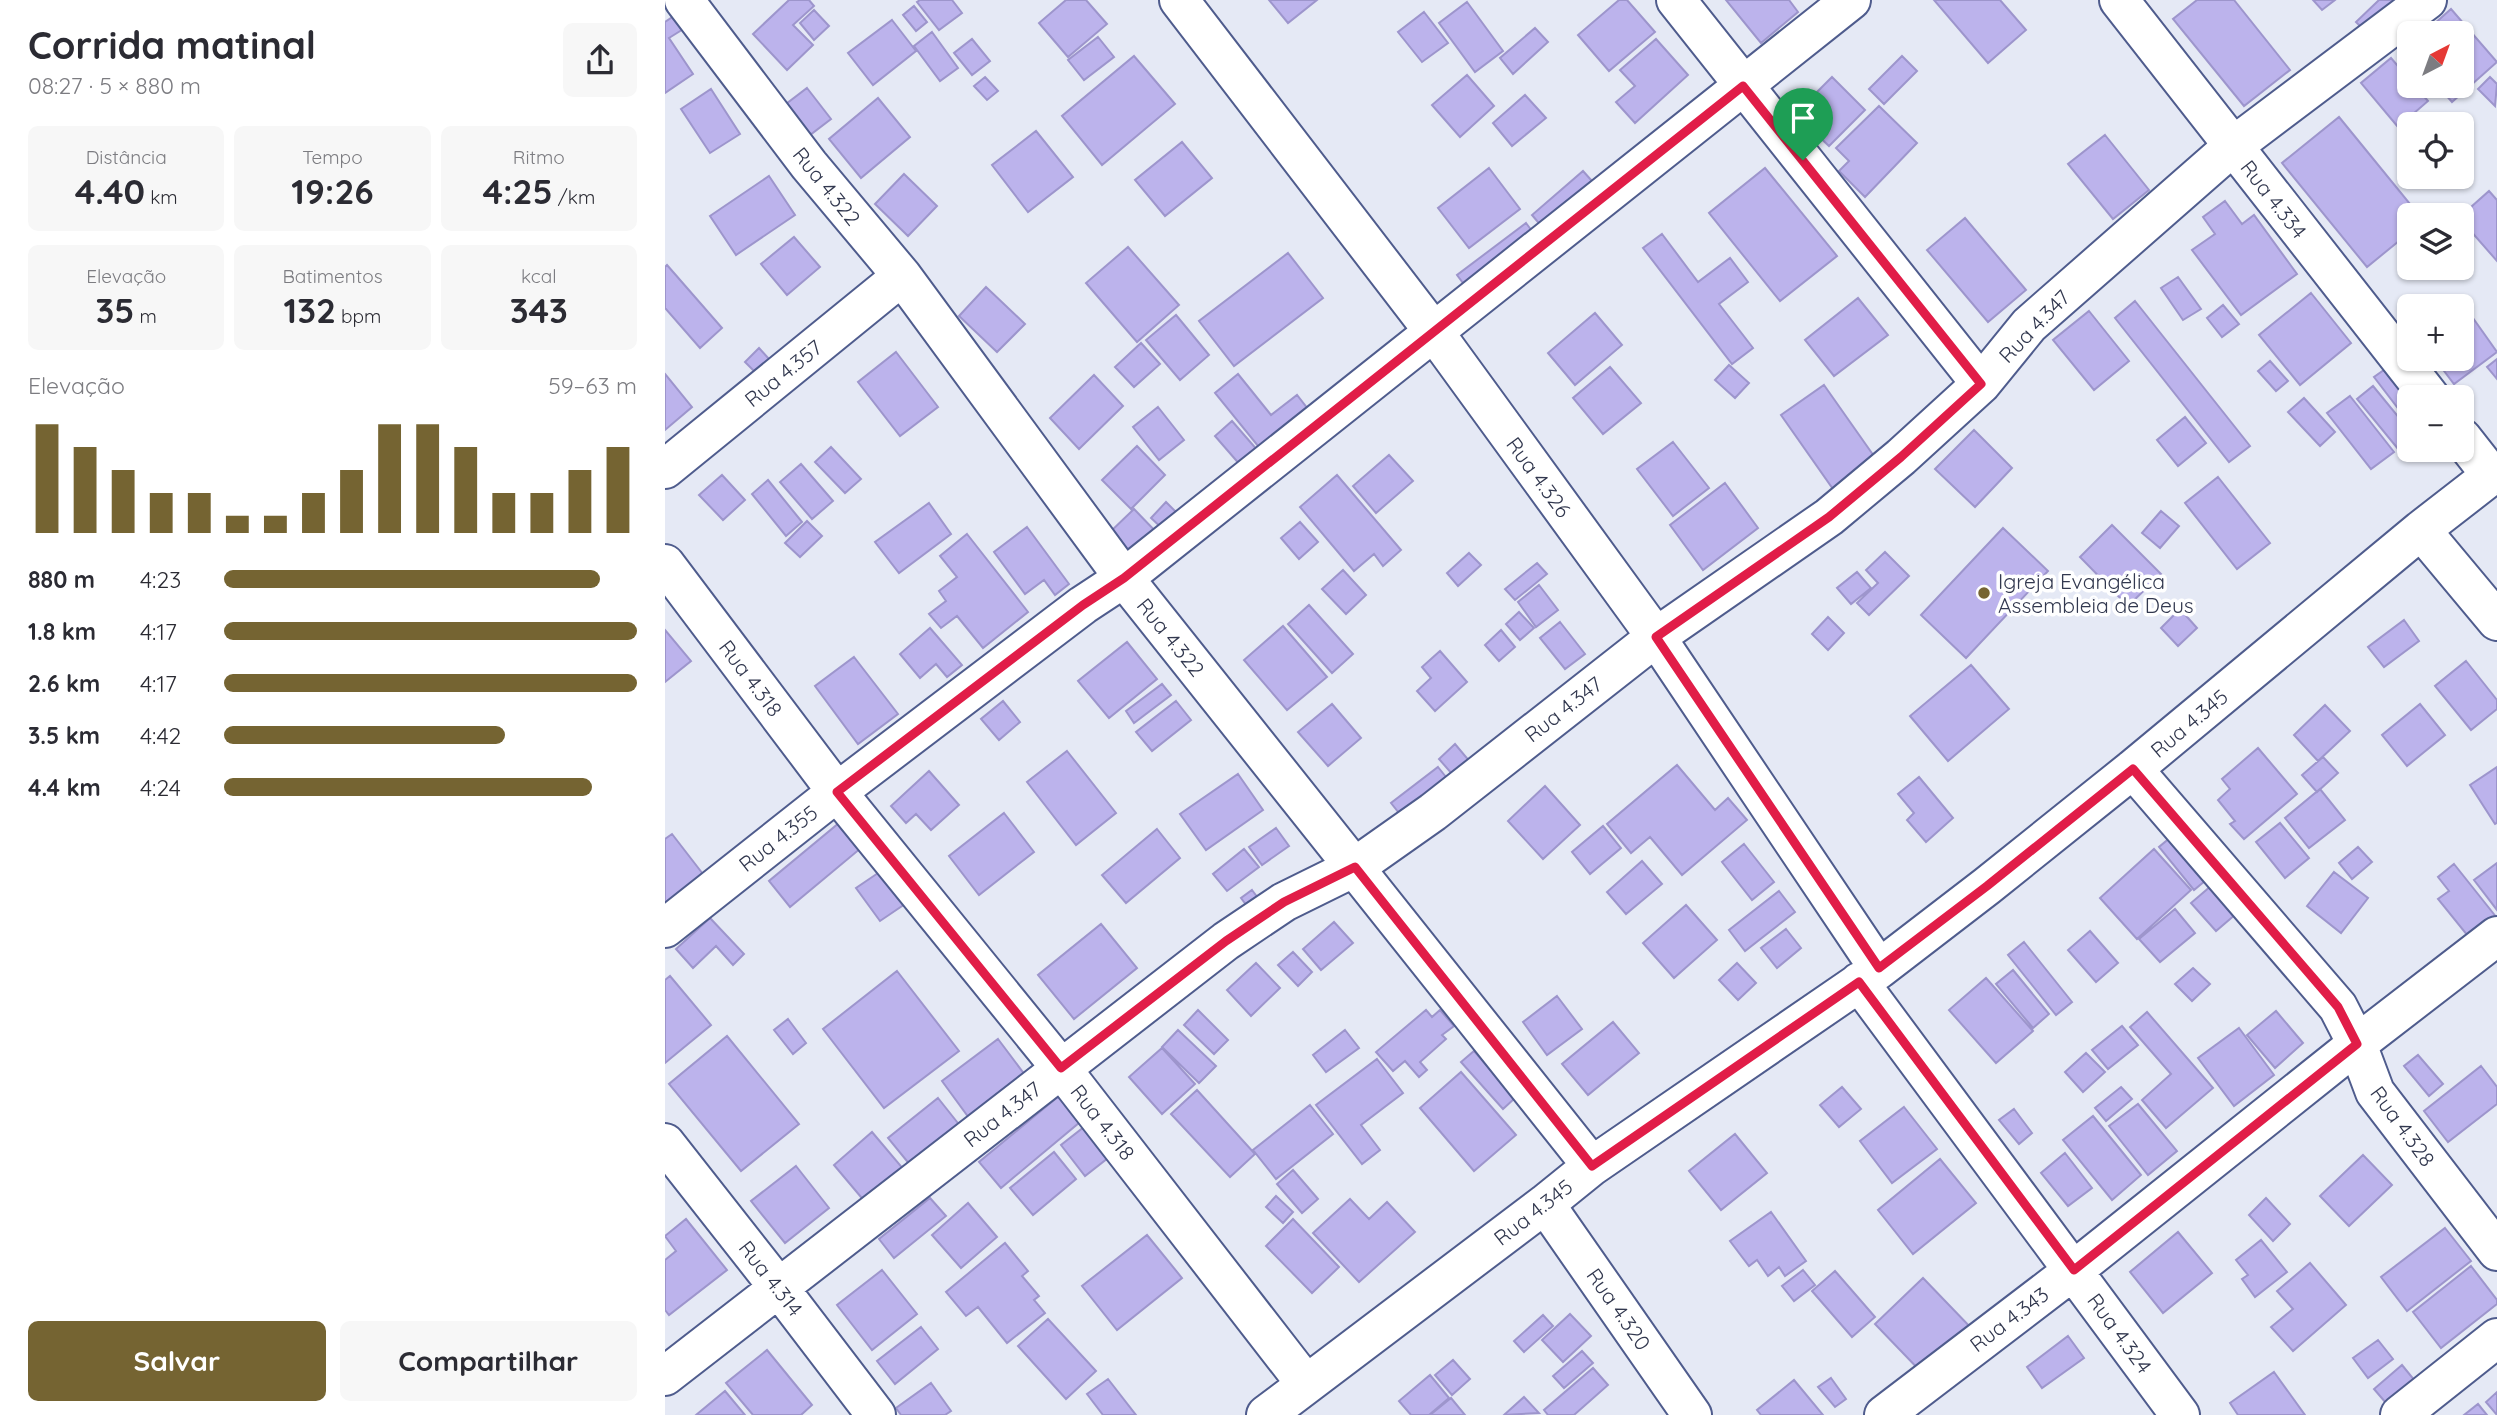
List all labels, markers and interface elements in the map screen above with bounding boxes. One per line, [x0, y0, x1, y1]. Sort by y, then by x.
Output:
text: Corrida matinal [28, 21, 316, 69]
north arrow [2397, 21, 2475, 98]
map controls [2397, 21, 2474, 462]
button: share [563, 23, 637, 97]
text: 08:27 · 5 × 880 m [28, 71, 201, 100]
pin [1773, 88, 1833, 160]
icon: arrive [1784, 99, 1822, 137]
button: locate [2397, 112, 2474, 189]
street label: Rua 4.322 [788, 142, 866, 230]
text: Distância [86, 145, 167, 169]
text: Tempo [302, 145, 363, 169]
text: Ritmo [513, 145, 565, 169]
street label: Rua 4.334 [2235, 155, 2313, 243]
text: 4.40 [75, 169, 145, 213]
text: 19:26 [291, 169, 374, 213]
text: 4:25 [482, 169, 553, 213]
text: km [145, 185, 178, 209]
text: /km [553, 185, 595, 209]
button: layers [2397, 203, 2474, 280]
text: Elevação [86, 264, 166, 288]
text: Batimentos [282, 264, 383, 288]
text: kcal [521, 264, 557, 288]
street label: Rua 4.347 [1993, 284, 2075, 368]
text: 35 [95, 288, 134, 332]
text: 132 [284, 288, 336, 332]
text: 343 [510, 288, 568, 332]
button: + [2397, 294, 2474, 371]
text: m [134, 304, 157, 328]
text: bpm [336, 304, 381, 328]
street label: Rua 4.357 [739, 334, 827, 412]
text: Elevação [28, 371, 125, 400]
text: 59–63 m [548, 371, 637, 400]
button: − [2397, 385, 2474, 462]
street label: Rua 4.326 [1501, 432, 1577, 522]
text: 880 m [28, 565, 95, 594]
text: 4:23 [140, 565, 181, 594]
place label: Igreja Evangélica Assembleia de Deus [1998, 568, 2194, 618]
marker: Igreja Evangélica Assembleia de Deus [1976, 585, 1992, 601]
street label: Rua 4.322 [1132, 593, 1210, 681]
text: 1.8 km [28, 617, 96, 646]
text: 4:17 [140, 617, 177, 646]
street label: Rua 4.318 [714, 635, 788, 721]
text: 2.6 km [28, 669, 100, 698]
text: 4:17 [140, 669, 177, 698]
street label: Rua 4.347 [1519, 670, 1607, 747]
street label: Rua 4.345 [2145, 683, 2233, 763]
text: 3.5 km [28, 721, 100, 750]
text: 4:42 [140, 721, 181, 750]
text: 4.4 km [28, 773, 101, 802]
text: 4:24 [140, 773, 181, 802]
street label: Rua 4.355 [733, 799, 823, 877]
street label: Rua 4.347 [958, 1075, 1046, 1152]
street label: Rua 4.318 [1065, 1079, 1141, 1165]
street label: Rua 4.328 [2365, 1081, 2441, 1171]
street label: Rua 4.345 [1488, 1173, 1578, 1251]
street label: Rua 4.314 [733, 1235, 809, 1321]
street label: Rua 4.320 [1581, 1263, 1657, 1355]
street label: Rua 4.343 [1964, 1281, 2054, 1357]
street label: Rua 4.324 [2082, 1288, 2158, 1378]
button: Salvar [28, 1321, 326, 1401]
button: Compartilhar [340, 1321, 637, 1401]

